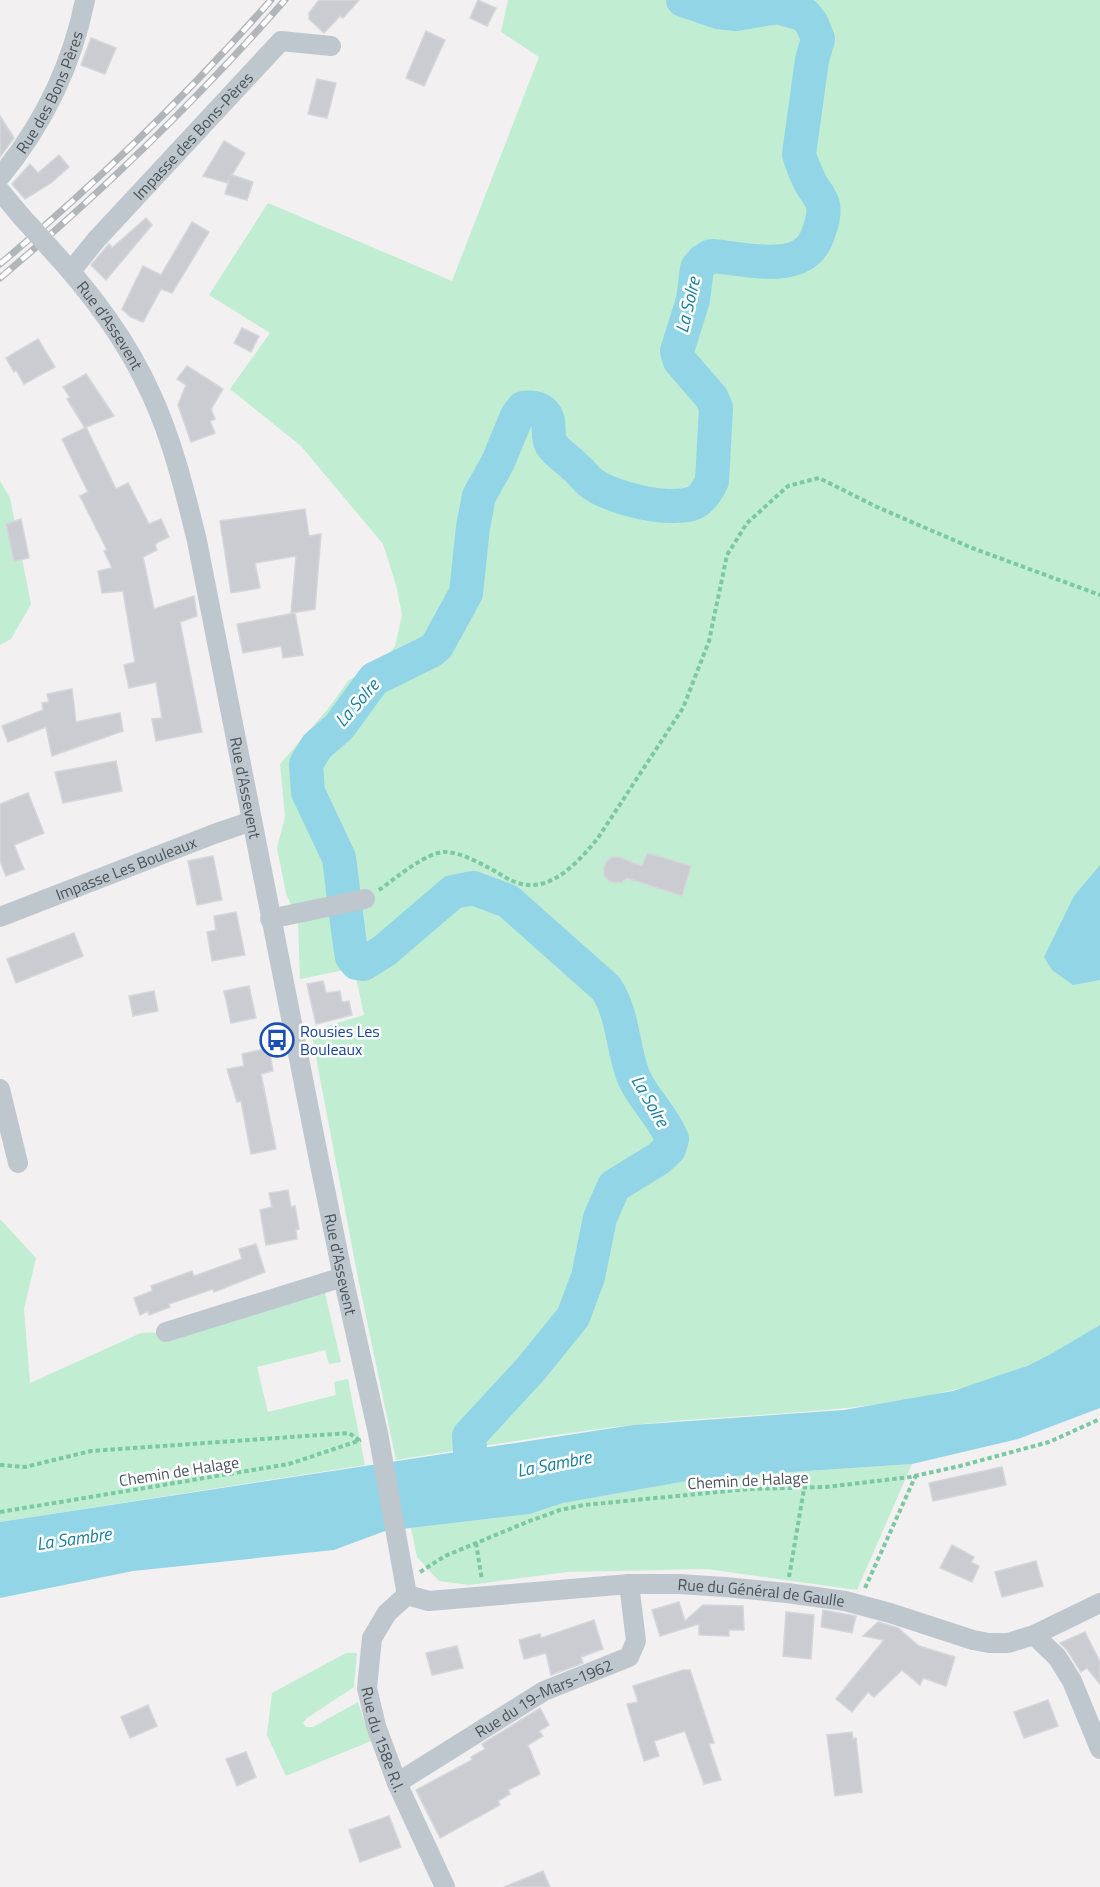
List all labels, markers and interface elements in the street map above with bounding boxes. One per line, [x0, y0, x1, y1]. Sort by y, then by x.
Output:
street label: Rue des Bons Pères [10, 28, 89, 158]
street label: Impasse des Bons-Pères [127, 66, 259, 205]
water label: La Solre [668, 273, 707, 335]
street label: Rue d'Assevent [71, 275, 149, 374]
water label: La Solre [328, 671, 386, 733]
street label: Rue d'Assevent [224, 735, 267, 841]
street label: Impasse Les Bouleaux [52, 830, 200, 906]
place label: Rousies Les Bouleaux [300, 1019, 380, 1061]
bus stop icon: Rousies Les Bouleaux [259, 1022, 295, 1058]
water label: La Solre [625, 1070, 677, 1133]
street label: Rue d'Assevent [318, 1211, 363, 1318]
water label: La Sambre [514, 1443, 595, 1484]
street label: Chemin de Halage [117, 1450, 241, 1492]
street label: Chemin de Halage [687, 1465, 809, 1495]
water label: La Sambre [35, 1520, 115, 1557]
street label: Rue du Général de Gaulle [677, 1572, 846, 1613]
street label: Rue du 19-Mars-1962 [470, 1653, 616, 1743]
street label: Rue du 158e R.I. [355, 1684, 412, 1796]

